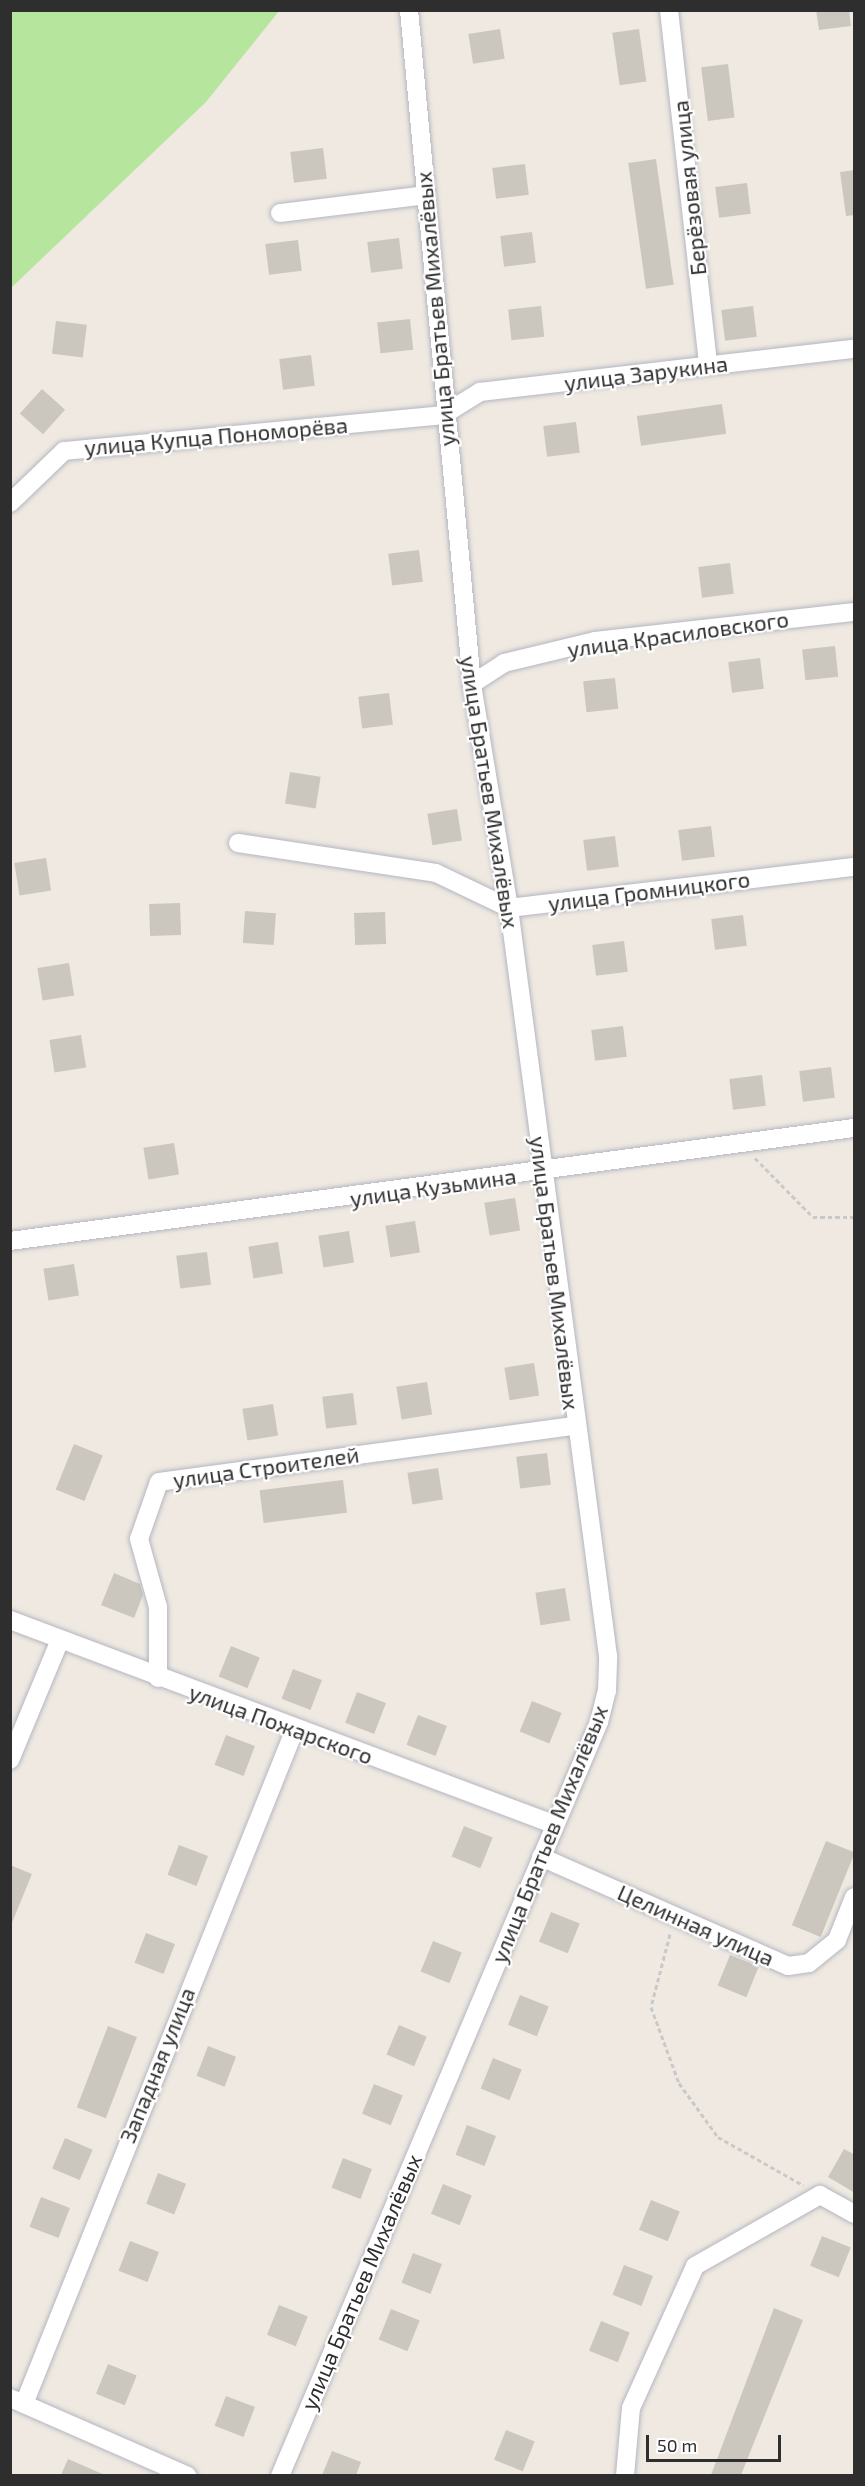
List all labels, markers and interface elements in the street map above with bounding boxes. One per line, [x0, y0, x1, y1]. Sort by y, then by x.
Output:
street label: Берёзовая улица [667, 99, 711, 277]
street label: улица Братьев Михалёвых [410, 171, 460, 447]
street label: улица Зарукина [563, 350, 729, 396]
street label: улица Купца Пономорёва [83, 411, 349, 461]
street label: улица Красиловского [566, 605, 790, 663]
street label: улица Братьев Михалёвых [455, 654, 525, 930]
street label: улица Громницкого [547, 866, 751, 916]
street label: улица Братьев Михалёвых [525, 1135, 585, 1411]
street label: улица Кузьмина [348, 1162, 518, 1212]
street label: улица Строителей [171, 1441, 361, 1493]
street label: улица Пожарского [186, 1679, 376, 1769]
street label: улица Братьев Михалёвых [485, 1701, 613, 1967]
street label: Целинная улица [614, 1879, 778, 1971]
street label: Западная улица [114, 1983, 200, 2147]
street label: улица Братьев Михалёвых [295, 2150, 427, 2414]
scale bar [649, 2423, 784, 2461]
text: 50 m [657, 2434, 697, 2456]

